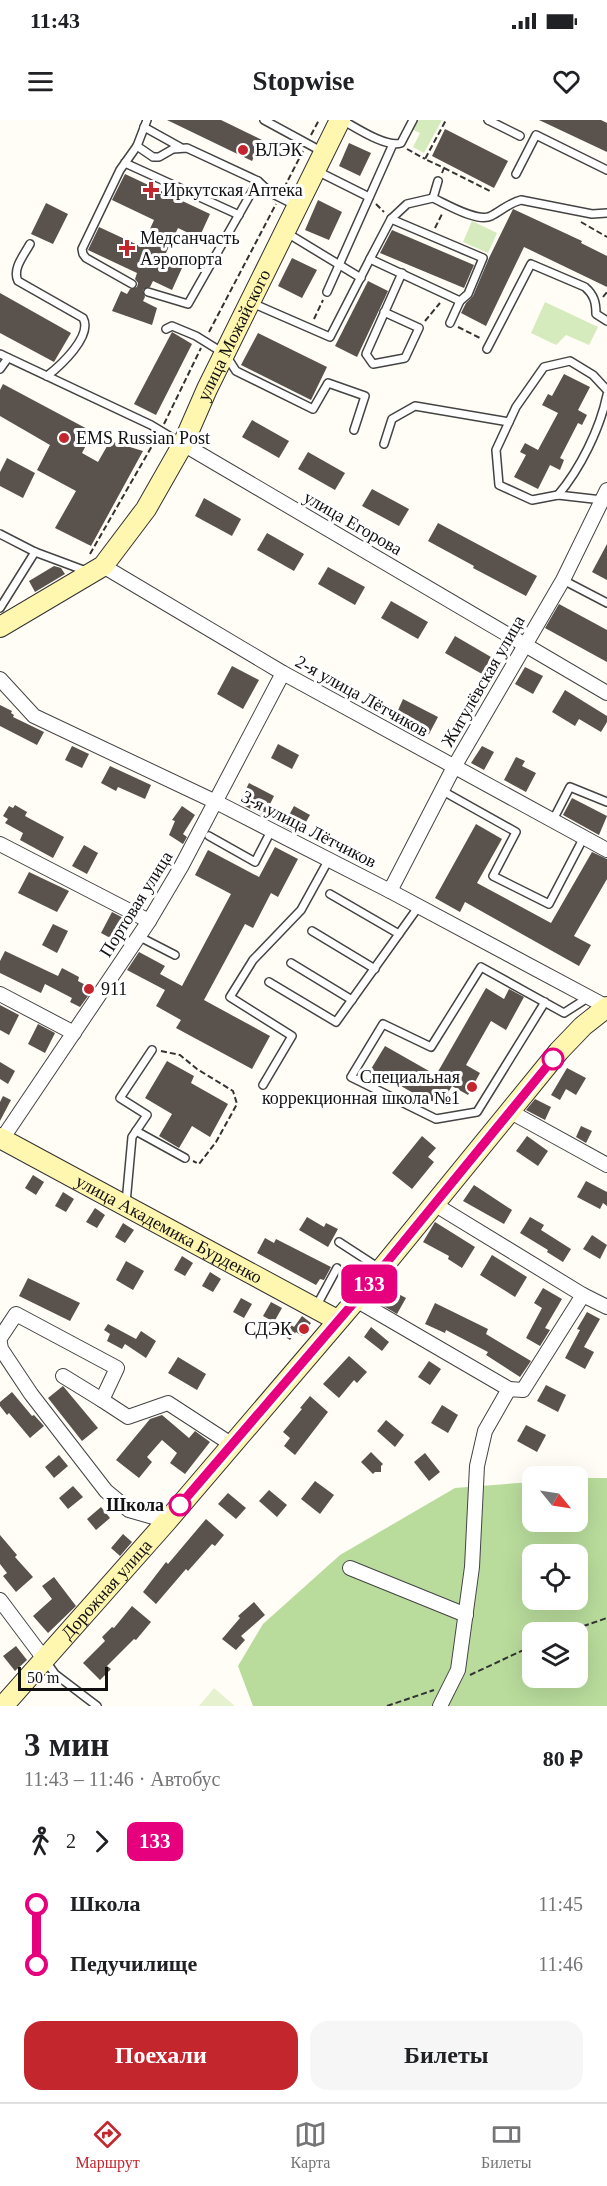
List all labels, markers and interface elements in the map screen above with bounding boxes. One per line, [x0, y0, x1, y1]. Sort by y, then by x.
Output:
text: 11:43 [30, 8, 80, 33]
icon: menu [24, 65, 57, 98]
icon: heart [550, 65, 583, 98]
text: Stopwise [252, 66, 355, 96]
place label: ВЛЭК [255, 140, 303, 160]
marker: ВЛЭК [236, 143, 250, 157]
place label: Иркутская Аптека [163, 180, 303, 200]
marker: Иркутская Аптека [144, 183, 158, 197]
place label: Медсанчасть Аэропорта [140, 228, 240, 269]
marker: Медсанчасть Аэропорта [118, 239, 136, 257]
street label: улица Можайского [193, 266, 275, 404]
place label: EMS Russian Рost [76, 428, 210, 448]
marker: EMS Russian Рost [57, 431, 71, 445]
street label: улица Егорова [300, 487, 406, 559]
street label: Жигулёвская улица [437, 612, 529, 750]
street label: 2-я улица Лётчиков [292, 651, 432, 741]
street label: 3-я улица Лётчиков [238, 786, 380, 872]
street label: Портовая улица [95, 847, 177, 961]
place label: 911 [101, 979, 127, 999]
marker: 911 [82, 982, 96, 996]
unlabelled marker [542, 1048, 564, 1070]
place label: Специальная коррекционная школа №1 [262, 1067, 460, 1108]
marker: Специальная коррекционная школа №1 [465, 1080, 479, 1094]
street label: улица Академика Бурденко [72, 1171, 266, 1288]
line badge: 133 [334, 1264, 404, 1304]
text: 133 [353, 1272, 385, 1296]
place label: СДЭК [244, 1319, 293, 1339]
marker: СДЭК [297, 1322, 311, 1336]
north arrow [522, 1466, 588, 1532]
map controls [522, 1466, 588, 1688]
marker: Школа [169, 1494, 191, 1516]
place label: Школа [106, 1495, 164, 1515]
street label: Дорожная улица [57, 1535, 156, 1643]
button: locate [522, 1544, 588, 1610]
button: layers [522, 1622, 588, 1688]
scale bar [18, 1664, 108, 1692]
text: 50 m [27, 1669, 59, 1686]
text: 3 мин [24, 1727, 109, 1763]
text: 80 ₽ [543, 1746, 583, 1771]
text: 11:43 – 11:46 · Автобус [24, 1768, 220, 1790]
icon: walk [24, 1825, 57, 1858]
icon: forward [85, 1825, 118, 1858]
text: 133 [139, 1829, 171, 1853]
text: 2 [66, 1830, 76, 1852]
text: Школа [70, 1891, 141, 1916]
text: 11:45 [538, 1893, 583, 1915]
text: Педучилище [70, 1951, 197, 1976]
text: 11:46 [538, 1953, 583, 1975]
button: Поехали [24, 2021, 298, 2090]
button: Билеты [310, 2021, 583, 2090]
tab: Маршрут [75, 2118, 140, 2172]
tab: Карта [291, 2118, 330, 2172]
tab: Билеты [481, 2118, 532, 2172]

